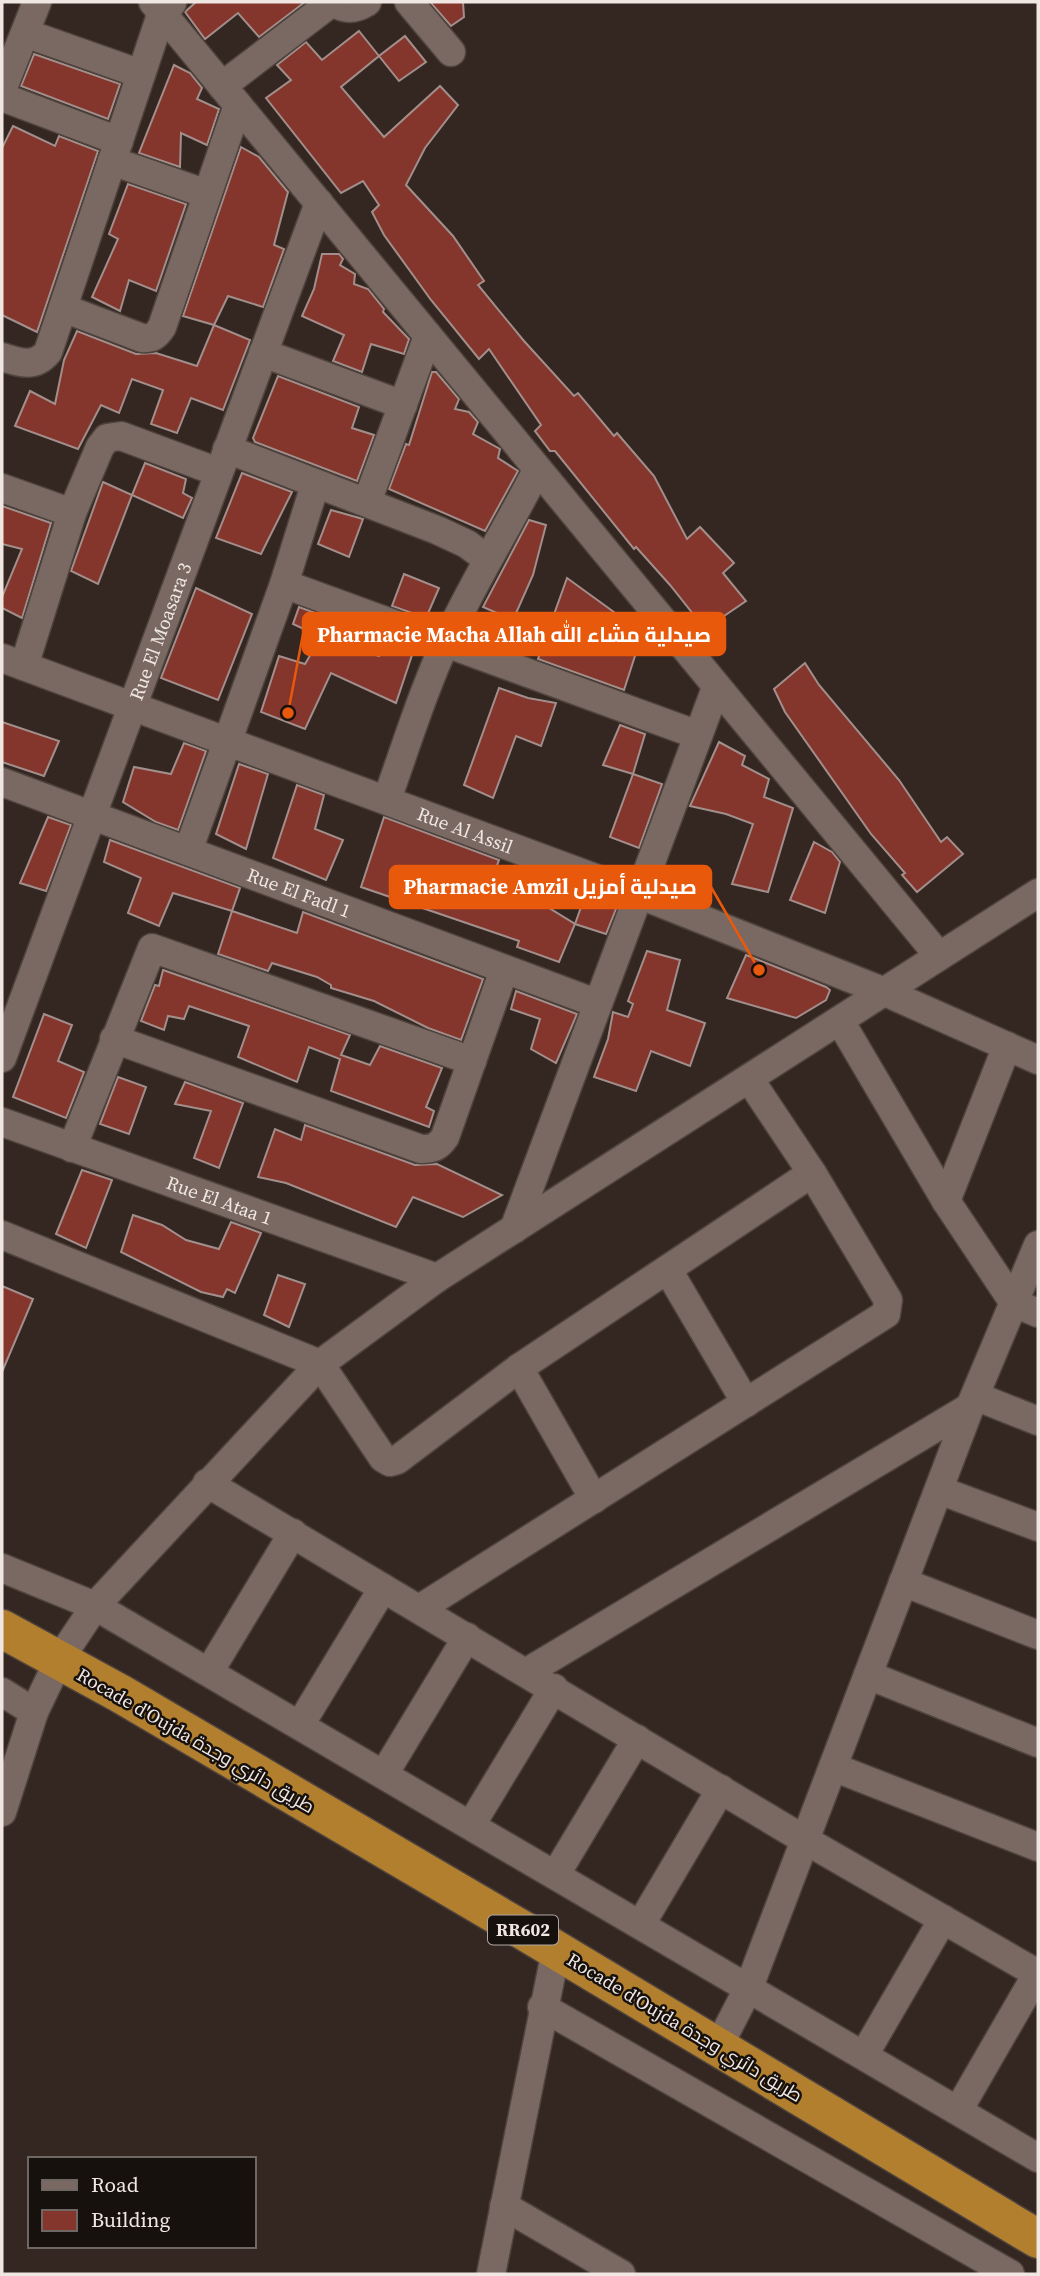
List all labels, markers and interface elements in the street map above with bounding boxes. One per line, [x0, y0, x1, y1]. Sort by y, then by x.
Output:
street label: Rue El Moasara 3 [123, 559, 198, 704]
callout: Pharmacie Macha Allah صيدلية مشاء الله [303, 613, 725, 655]
text: Pharmacie Macha Allah صيدلية مشاء الله [317, 620, 711, 649]
street label: Rue Al Assil [414, 800, 517, 860]
street label: Rue El Fadl 1 [243, 861, 355, 924]
callout: Pharmacie Amzil صيدلية أمزيل [390, 866, 711, 908]
text: Pharmacie Amzil صيدلية أمزيل [403, 872, 697, 901]
street label: Rue El Ataa 1 [163, 1169, 276, 1231]
street label: Rocade d'Oujda طريق دائري وجدة [71, 1661, 320, 1821]
road number: RR602 [488, 1916, 558, 1944]
street label: Rocade d'Oujda طريق دائري وجدة [561, 1946, 808, 2110]
legend [28, 2157, 256, 2248]
text: Road [91, 2170, 139, 2199]
text: Building [91, 2205, 170, 2234]

